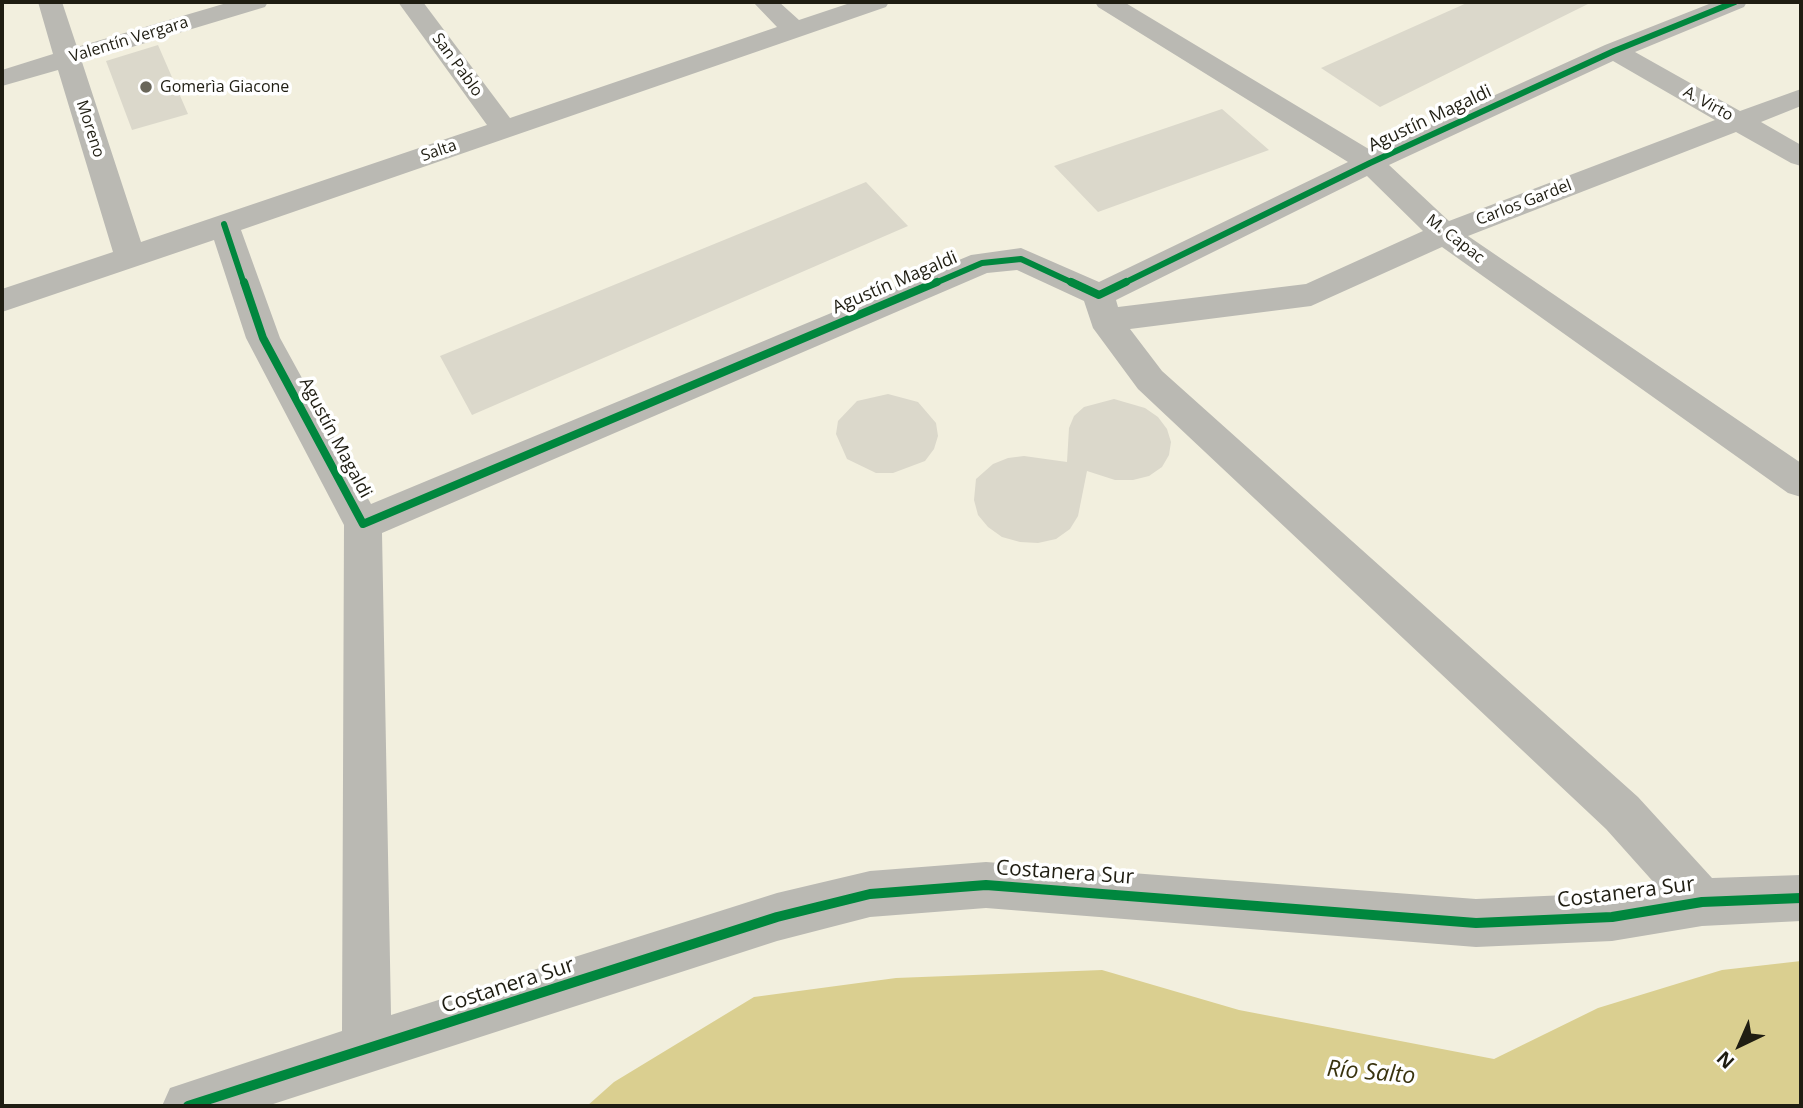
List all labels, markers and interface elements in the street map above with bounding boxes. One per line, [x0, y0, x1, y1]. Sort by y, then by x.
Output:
street label: Valentín Vergara [67, 13, 191, 67]
street label: San Pablo [428, 30, 486, 100]
place label: Gomerìa Giacone [160, 77, 289, 97]
marker: Gomerìa Giacone [138, 79, 154, 95]
street label: Agustín Magaldi [1365, 81, 1495, 157]
street label: A. Virto [1680, 83, 1736, 125]
street label: Moreno [72, 98, 108, 160]
street label: Salta [419, 136, 459, 166]
street label: Carlos Gardel [1473, 176, 1575, 230]
street label: M. Capac [1422, 210, 1488, 268]
street label: Agustín Magaldi [829, 247, 961, 319]
street label: Agustín Magaldi [294, 374, 376, 502]
street label: Costanera Sur [995, 856, 1135, 890]
street label: Costanera Sur [1556, 872, 1696, 914]
street label: Costanera Sur [438, 953, 578, 1019]
north arrow [1705, 1010, 1775, 1080]
text: N [1711, 1045, 1740, 1075]
water label: Río Salto [1326, 1055, 1416, 1091]

